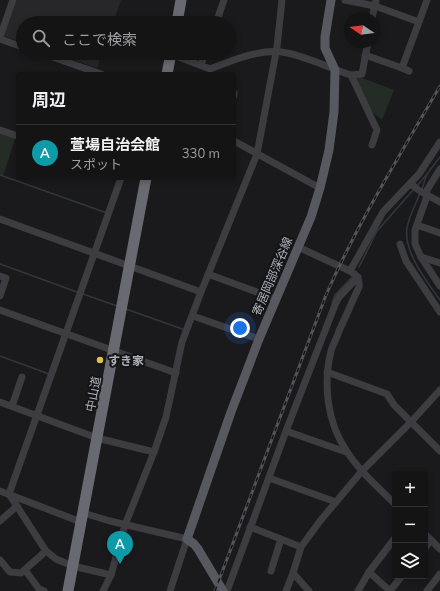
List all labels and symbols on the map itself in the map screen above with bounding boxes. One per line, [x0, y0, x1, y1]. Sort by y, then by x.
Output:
north arrow [344, 12, 380, 48]
street label: 寄居岡部深谷線 [249, 234, 295, 318]
your location [230, 318, 250, 338]
place label: すき家 [108, 353, 144, 368]
marker: すき家 [95, 355, 105, 365]
street label: 中山道 [82, 375, 104, 413]
pin: A [107, 531, 133, 564]

